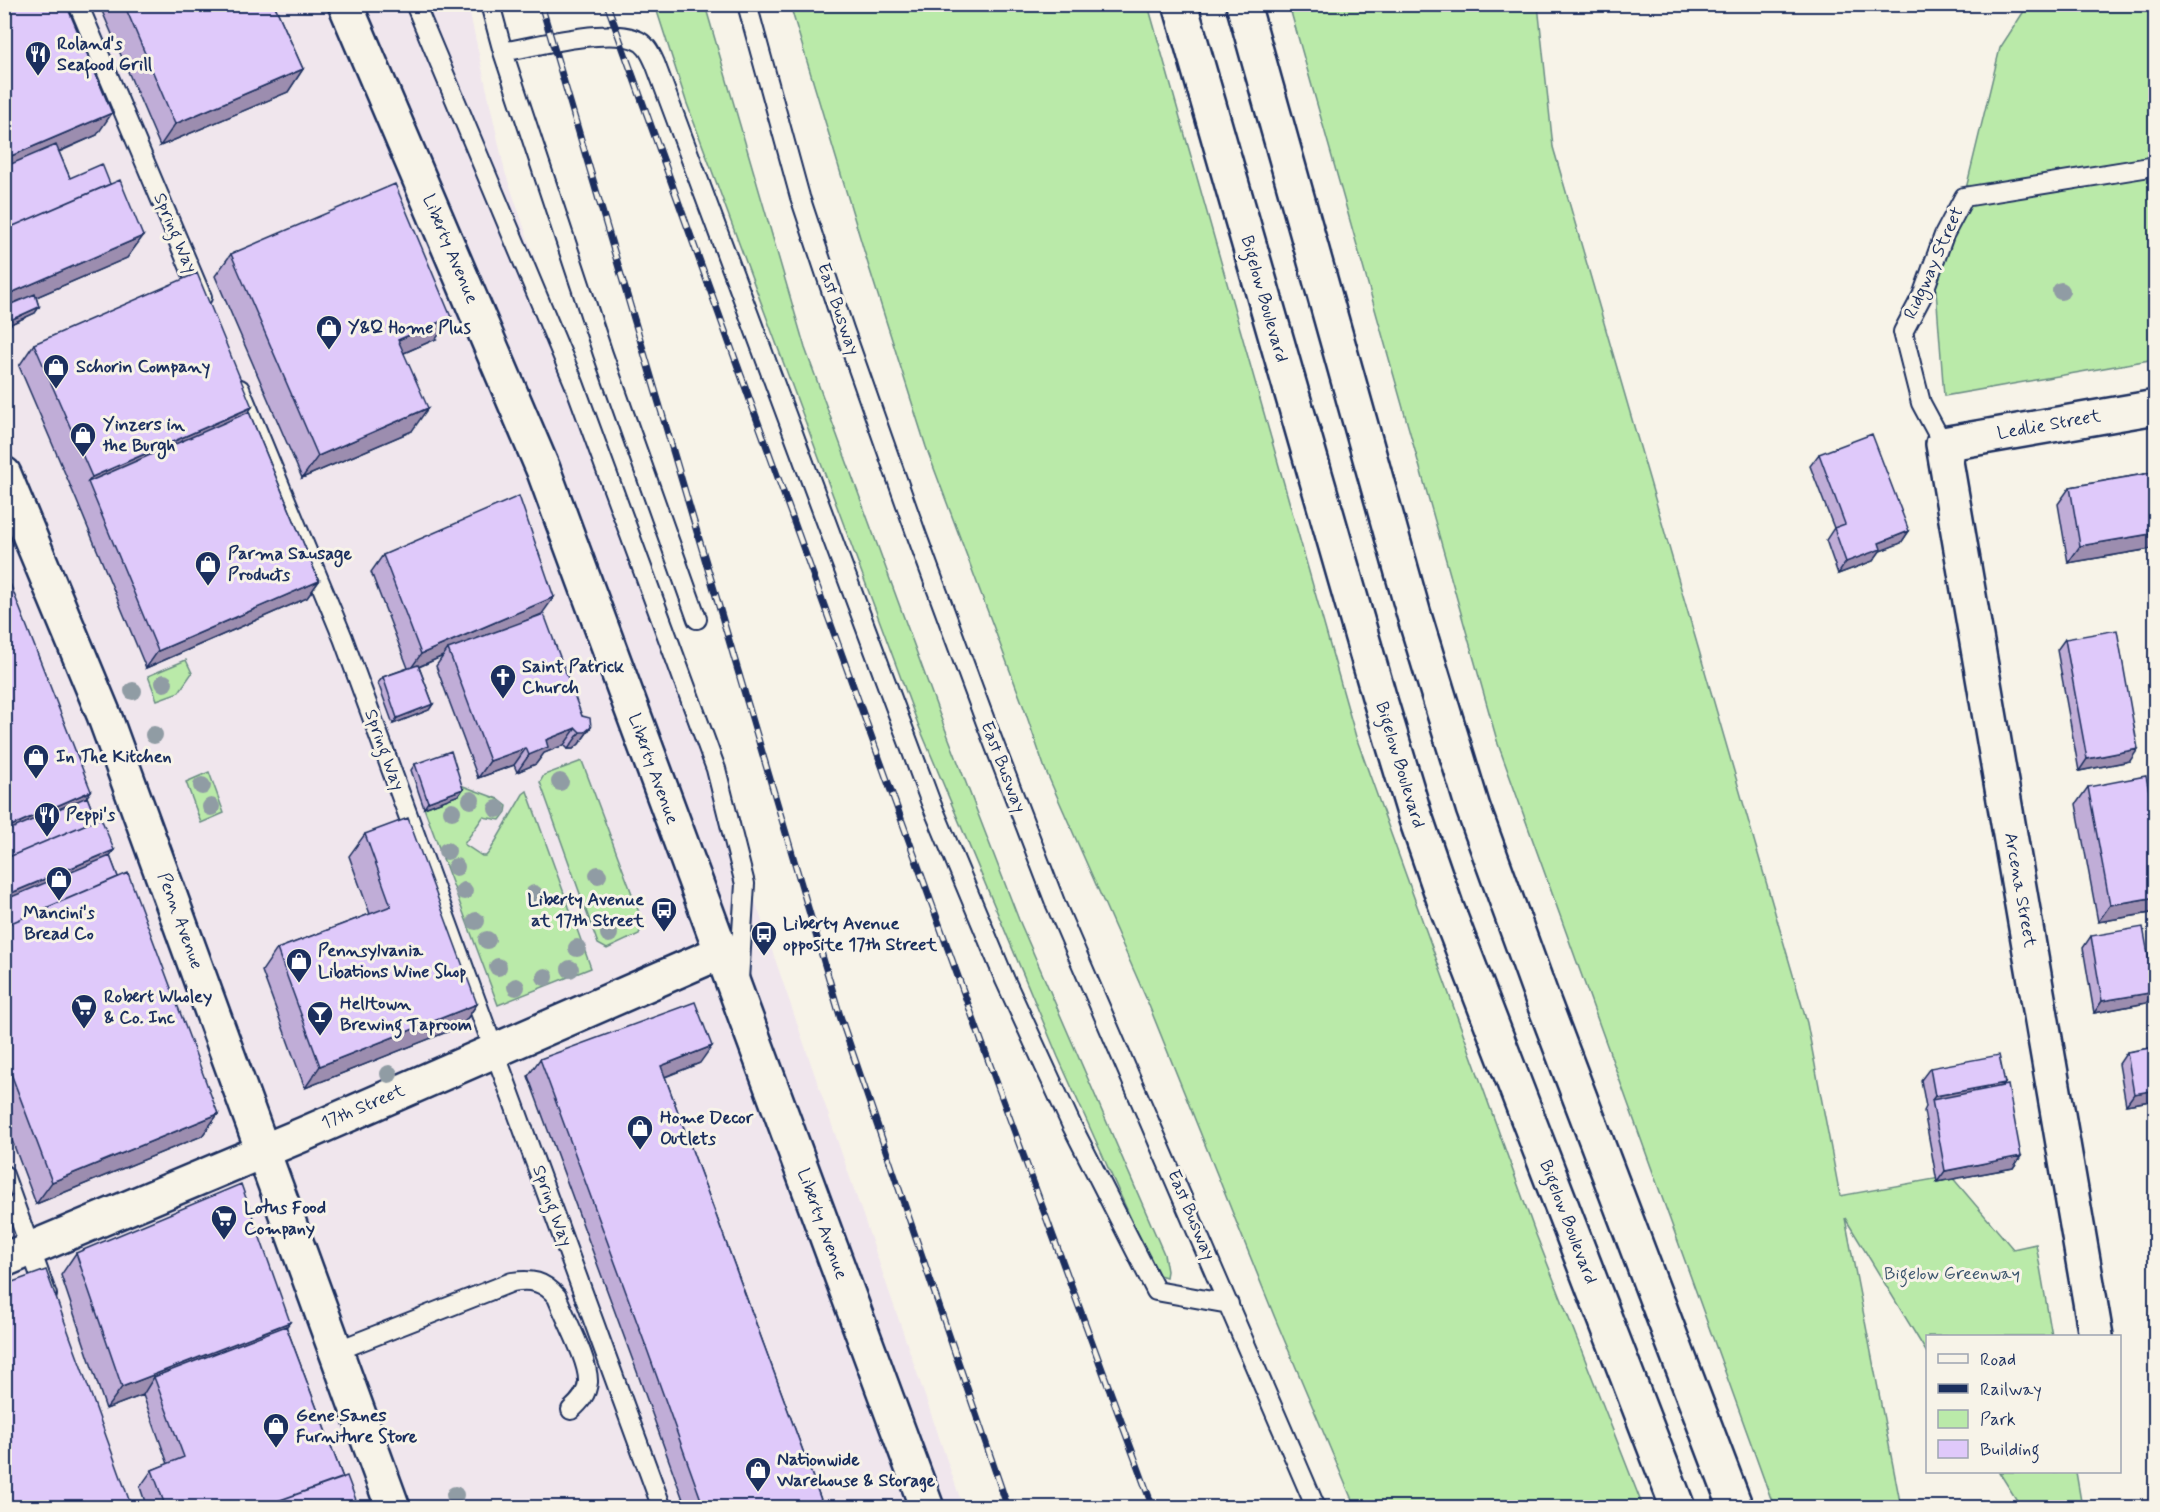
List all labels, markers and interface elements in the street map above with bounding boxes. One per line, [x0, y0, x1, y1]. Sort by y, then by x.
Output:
place label: Roland's Seafood Grill [57, 32, 153, 79]
restaurant icon: Roland's Seafood Grill [23, 39, 53, 77]
street label: Spring Way [146, 189, 203, 278]
street label: Liberty Avenue [416, 191, 484, 307]
street label: Ridgway Street [1898, 203, 1970, 323]
street label: Bigelow Boulevard [1232, 233, 1294, 366]
street label: East Busway [811, 260, 865, 358]
shop icon: Y&Q Home Plus [314, 313, 344, 351]
place label: Y&Q Home Plus [348, 316, 471, 340]
shop icon: Schorin Company [41, 352, 71, 390]
place label: Schorin Company [76, 355, 210, 379]
street label: Ledlie Street [1995, 404, 2103, 446]
place label: Yinzers in the Burgh [102, 413, 186, 460]
shop icon: Yinzers in the Burgh [68, 420, 98, 458]
place label: Parma Sausage Products [228, 542, 352, 587]
shop icon: Parma Sausage Products [193, 549, 223, 587]
place label: Saint Patrick Church [522, 655, 625, 700]
church icon: Saint Patrick Church [488, 662, 518, 700]
street label: Bigelow Boulevard [1367, 699, 1431, 832]
street label: Spring Way [356, 706, 410, 795]
street label: Liberty Avenue [622, 710, 684, 828]
street label: East Busway [975, 718, 1031, 816]
shop icon: In The Kitchen [21, 742, 51, 780]
place label: In The Kitchen [56, 745, 172, 769]
restaurant icon: Peppi's [32, 800, 62, 838]
place label: Peppi's [66, 803, 115, 827]
street label: Arcena Street [1998, 831, 2042, 950]
shop icon: Mancini's Bread Co [44, 864, 74, 902]
street label: Penn Avenue [151, 870, 209, 972]
place label: Liberty Avenue at 17th Street [528, 888, 644, 933]
bus stop icon: Liberty Avenue at 17th Street [649, 895, 679, 933]
place label: Mancini's Bread Co [23, 901, 95, 946]
place label: Liberty Avenue opposite 17th Street [783, 912, 937, 957]
bus stop icon: Liberty Avenue opposite 17th Street [749, 919, 779, 957]
place label: Pennsylvania Libations Wine Shop [318, 939, 467, 984]
shop icon: Pennsylvania Libations Wine Shop [284, 946, 314, 984]
place label: Robert Wholey & Co. Inc [104, 985, 212, 1030]
supermarket icon: Robert Wholey & Co. Inc [69, 992, 99, 1030]
place label: Helltown Brewing Taproom [340, 992, 472, 1039]
bar icon: Helltown Brewing Taproom [305, 999, 335, 1037]
street label: 17th Street [317, 1078, 409, 1135]
place label: Home Decor Outlets [660, 1106, 754, 1151]
shop icon: Home Decor Outlets [625, 1113, 655, 1151]
street label: Bigelow Boulevard [1531, 1157, 1603, 1288]
street label: Spring Way [524, 1162, 578, 1251]
street label: Liberty Avenue [791, 1165, 853, 1283]
street label: East Busway [1161, 1166, 1221, 1264]
place label: Lotus Food Company [244, 1196, 326, 1241]
supermarket icon: Lotus Food Company [209, 1203, 239, 1241]
park label: Bigelow Greenway [1884, 1262, 2020, 1288]
legend [1926, 1335, 2121, 1473]
text: Road [1980, 1348, 2016, 1372]
text: Railway [1980, 1378, 2042, 1402]
place label: Gene Sanes Furniture Store [296, 1404, 418, 1449]
text: Park [1980, 1408, 2016, 1432]
shop icon: Gene Sanes Furniture Store [261, 1411, 291, 1449]
text: Building [1980, 1438, 2040, 1464]
place label: Nationwide Warehouse & Storage [776, 1448, 936, 1493]
shop icon: Nationwide Warehouse & Storage [743, 1455, 773, 1493]

